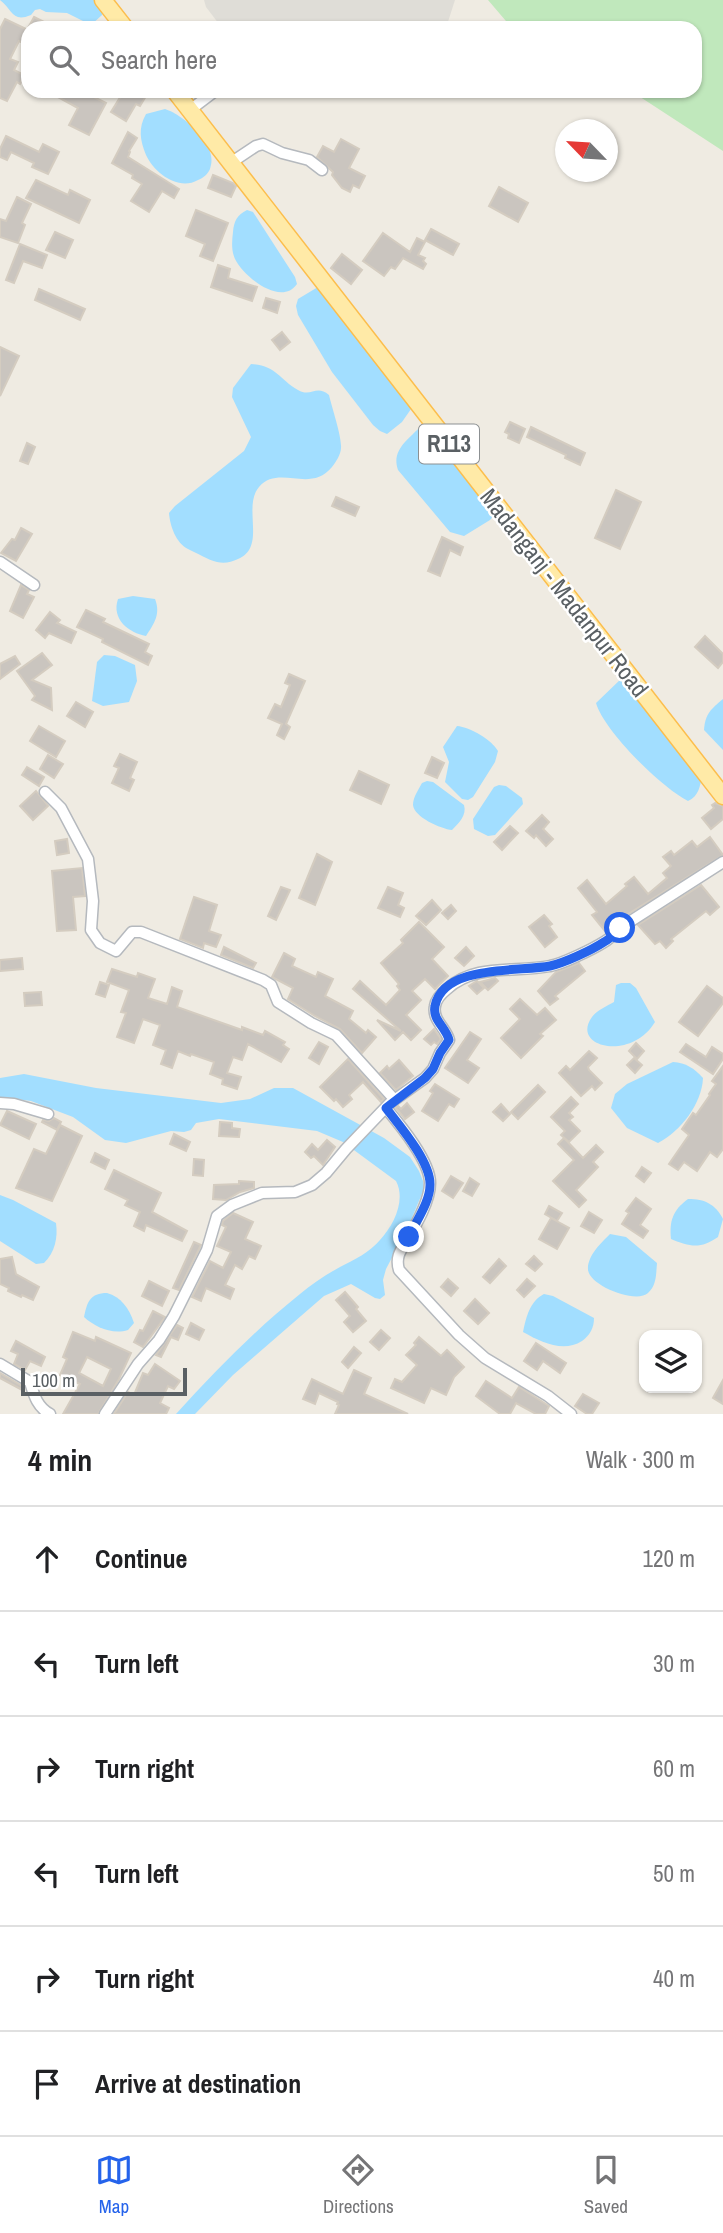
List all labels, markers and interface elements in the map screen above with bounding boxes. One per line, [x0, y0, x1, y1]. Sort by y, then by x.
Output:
search box [21, 21, 702, 98]
icon: search [45, 41, 83, 79]
text: Search here [101, 42, 217, 77]
north arrow [555, 119, 618, 182]
road number: R113 [419, 424, 479, 464]
street label: Madanganj - Madanpur Road [473, 482, 656, 703]
route start [604, 912, 635, 943]
route end [393, 1221, 424, 1252]
map controls [639, 1330, 702, 1393]
button: layers [639, 1330, 702, 1393]
scale bar [21, 1365, 187, 1397]
text: 100 m [32, 1367, 75, 1393]
text: 4 min [28, 1440, 92, 1480]
text: Walk · 300 m [586, 1444, 695, 1475]
icon: ahead [28, 1540, 66, 1578]
text: Continue [95, 1541, 187, 1576]
text: 120 m [643, 1543, 695, 1574]
icon: left [28, 1645, 66, 1683]
text: Turn left [95, 1646, 179, 1681]
text: 30 m [653, 1648, 695, 1679]
icon: right [28, 1750, 66, 1788]
text: Turn right [95, 1751, 194, 1786]
text: 60 m [653, 1753, 695, 1784]
icon: left [28, 1855, 66, 1893]
text: Turn left [95, 1856, 179, 1891]
text: 50 m [653, 1858, 695, 1889]
icon: right [28, 1960, 66, 1998]
text: Turn right [95, 1961, 194, 1996]
text: 40 m [653, 1963, 695, 1994]
icon: arrive [28, 2065, 66, 2103]
text: Arrive at destination [95, 2066, 301, 2101]
tab: Map [95, 2151, 133, 2219]
tab: Directions [323, 2151, 394, 2219]
tab: Saved [584, 2151, 628, 2219]

